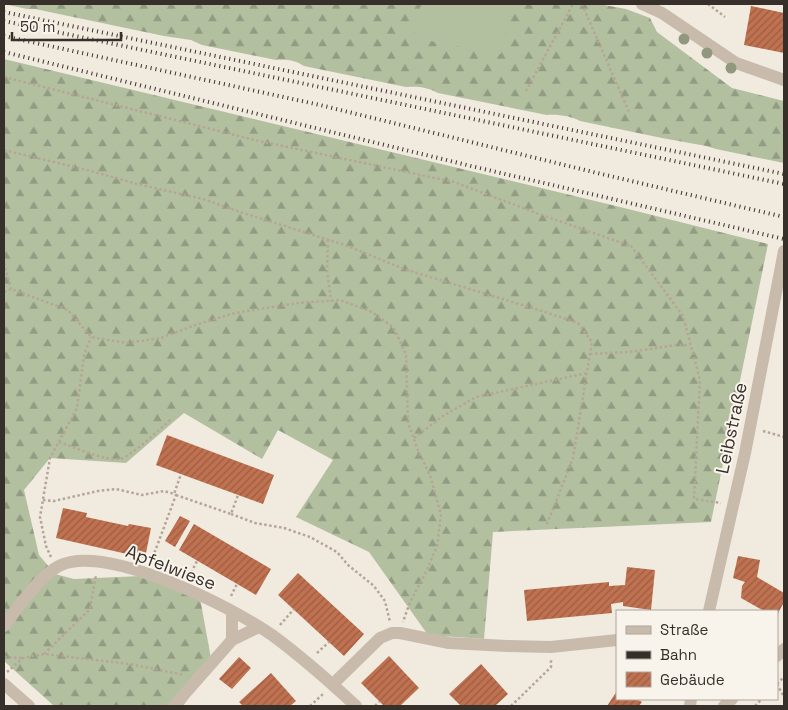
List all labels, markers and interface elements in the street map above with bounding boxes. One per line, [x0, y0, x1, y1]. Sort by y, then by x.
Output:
scale bar [12, 10, 121, 42]
text: 50 m [20, 17, 55, 36]
street label: Leibstraße [710, 380, 752, 476]
street label: Apfelwiese [123, 539, 219, 595]
legend [616, 610, 778, 700]
text: Straße [660, 620, 709, 639]
text: Bahn [660, 645, 697, 664]
text: Gebäude [660, 670, 725, 689]

